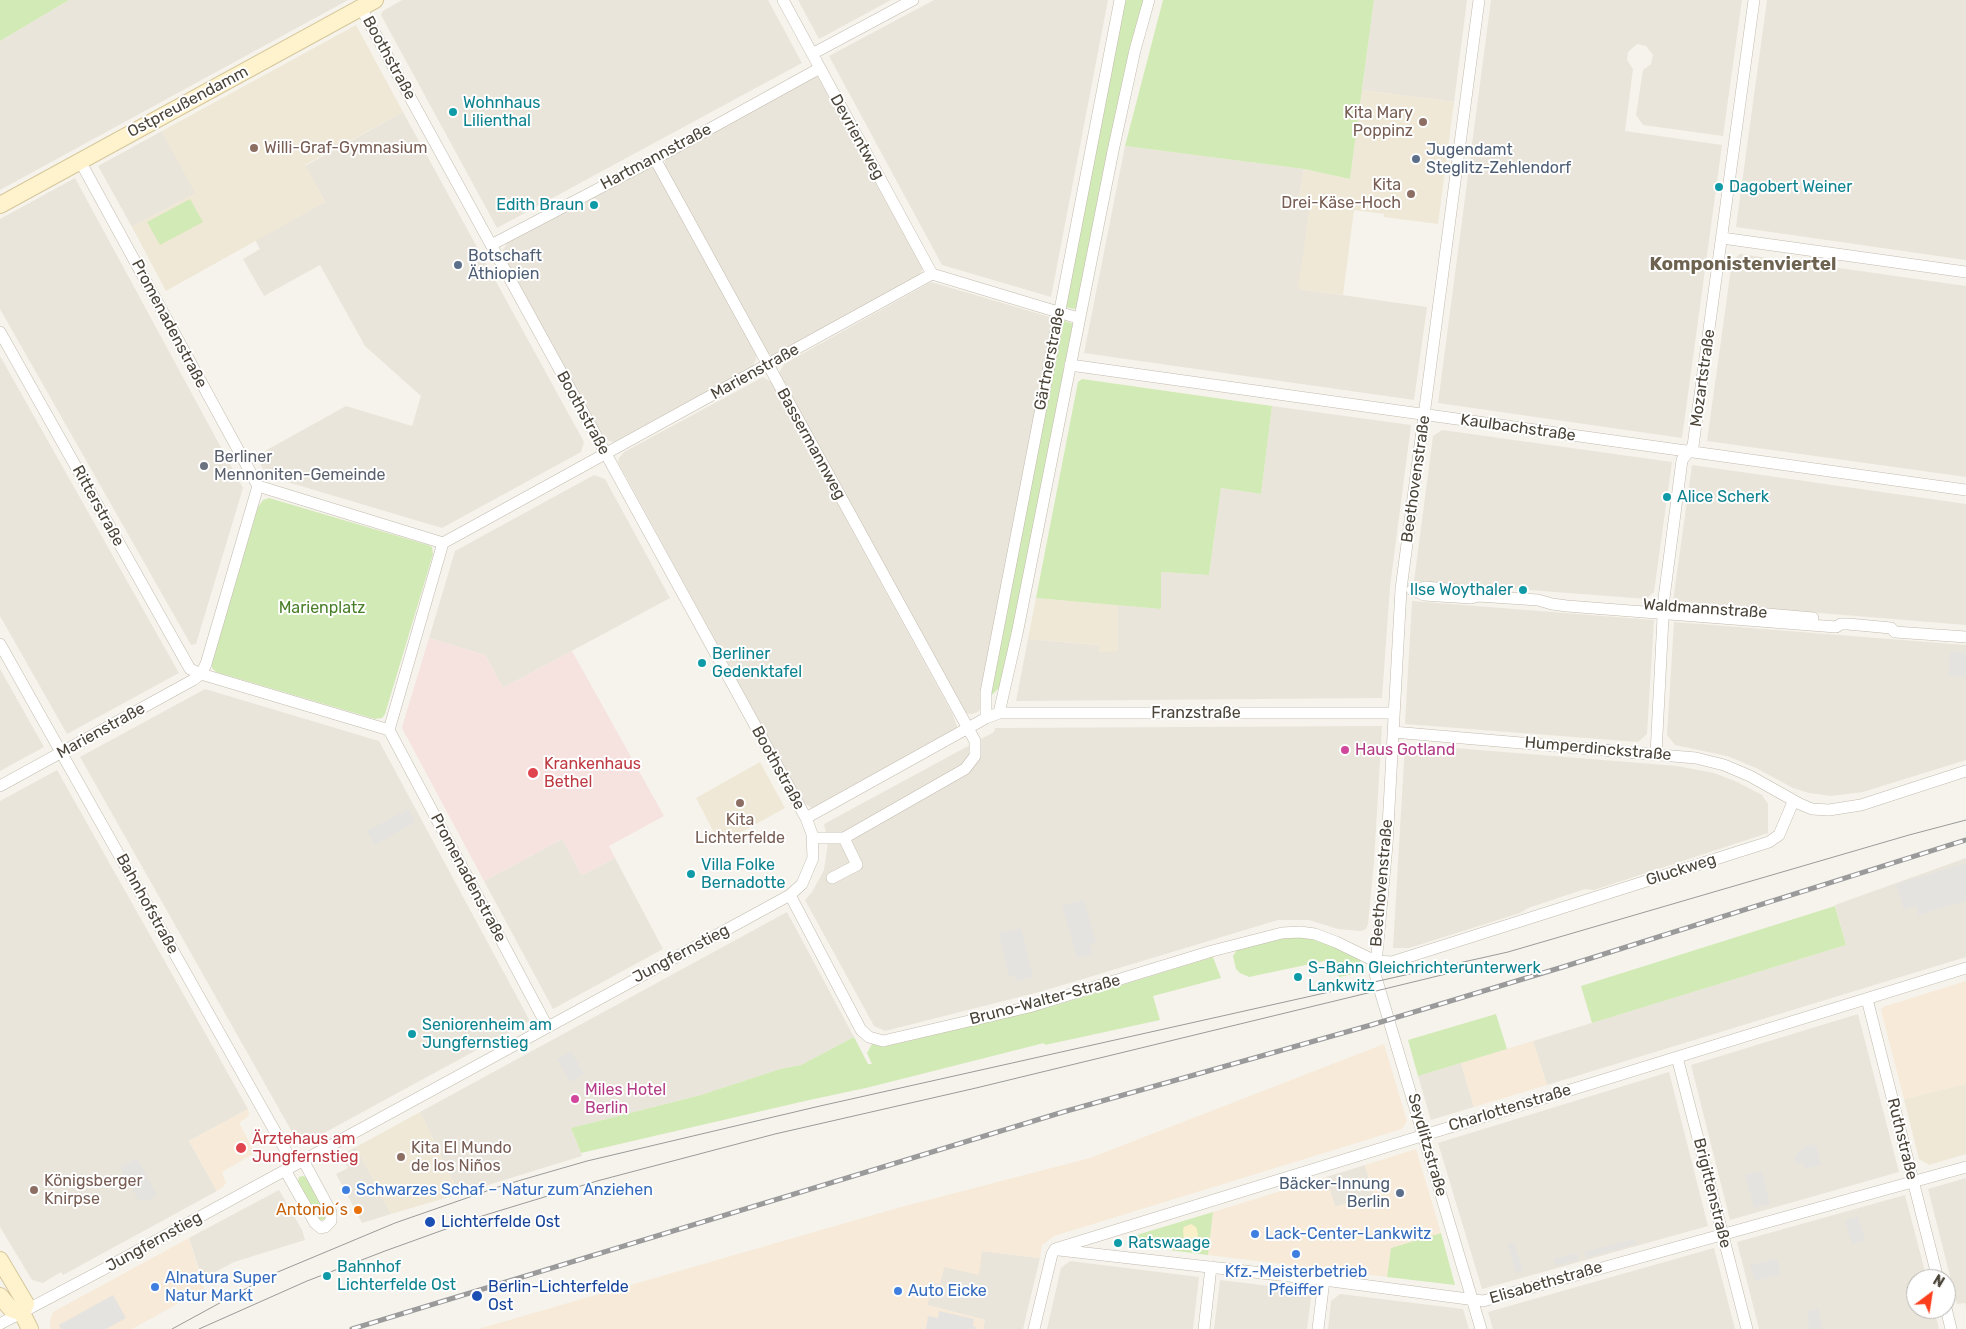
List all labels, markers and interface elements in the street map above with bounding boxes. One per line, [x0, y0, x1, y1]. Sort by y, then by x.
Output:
street label: Boothstraße [358, 13, 420, 103]
street label: Ostpreußendamm [124, 62, 252, 142]
street label: Devrientweg [826, 91, 888, 183]
place label: Wohnhaus Lilienthal [463, 93, 540, 131]
place label: Kita Mary Poppinz [1344, 103, 1413, 141]
marker: Wohnhaus Lilienthal [447, 106, 459, 118]
marker: Kita Mary Poppinz [1417, 116, 1429, 128]
street label: Hartmannstraße [597, 120, 715, 194]
place label: Willi-Graf-Gymnasium [264, 138, 427, 158]
place label: Jugendamt Steglitz-Zehlendorf [1426, 140, 1571, 178]
marker: Willi-Graf-Gymnasium [248, 142, 260, 154]
marker: Jugendamt Steglitz-Zehlendorf [1410, 153, 1422, 165]
place label: Kita Drei-Käse-Hoch [1281, 175, 1401, 213]
place label: Dagobert Weiner [1729, 177, 1852, 197]
marker: Dagobert Weiner [1713, 181, 1725, 193]
marker: Kita Drei-Käse-Hoch [1405, 188, 1417, 200]
place label: Edith Braun [496, 195, 584, 215]
marker: Edith Braun [588, 199, 600, 211]
place label: Botschaft Äthiopien [468, 246, 542, 284]
district label: Komponistenviertel [1649, 254, 1837, 276]
street label: Promenadenstraße [127, 256, 211, 392]
marker: Botschaft Äthiopien [452, 259, 464, 271]
street label: Gärtnerstraße [1031, 306, 1069, 412]
street label: Mozartstraße [1687, 328, 1719, 428]
street label: Marienstraße [708, 340, 802, 404]
street label: Boothstraße [552, 368, 614, 458]
street label: Bassermannweg [772, 385, 850, 503]
street label: Kaulbachstraße [1459, 410, 1577, 446]
street label: Beethovenstraße [1398, 414, 1434, 544]
place label: Berliner Mennoniten-Gemeinde [214, 447, 386, 485]
marker: Berliner Mennoniten-Gemeinde [198, 460, 210, 472]
street label: Ritterstraße [68, 462, 128, 550]
place label: Alice Scherk [1677, 487, 1769, 507]
marker: Alice Scherk [1661, 491, 1673, 503]
place label: Ilse Woythaler [1410, 580, 1513, 600]
marker: Ilse Woythaler [1517, 584, 1529, 596]
street label: Waldmannstraße [1642, 595, 1768, 623]
park label: Marienplatz [279, 598, 365, 618]
place label: Berliner Gedenktafel [712, 644, 802, 682]
marker: Berliner Gedenktafel [696, 657, 708, 669]
street label: Marienstraße [54, 699, 148, 763]
street label: Franzstraße [1151, 703, 1241, 723]
street label: Boothstraße [747, 723, 809, 813]
street label: Humperdinckstraße [1524, 733, 1672, 765]
place label: Haus Gotland [1355, 740, 1455, 760]
marker: Haus Gotland [1339, 744, 1351, 756]
place label: Krankenhaus Bethel [544, 754, 641, 792]
marker: Krankenhaus Bethel [526, 766, 540, 780]
marker: Kita Lichterfelde [734, 797, 746, 809]
street label: Promenadenstraße [426, 810, 510, 946]
place label: Kita Lichterfelde [695, 810, 785, 848]
street label: Beethovenstraße [1367, 818, 1397, 948]
street label: Gluckweg [1643, 850, 1719, 890]
street label: Bahnhofstraße [112, 851, 182, 957]
place label: Villa Folke Bernadotte [701, 855, 785, 893]
marker: Villa Folke Bernadotte [685, 868, 697, 880]
street label: Jungfernstieg [629, 921, 733, 987]
place label: S-Bahn Gleichrichterunterwerk Lankwitz [1308, 958, 1541, 996]
street label: Bruno-Walter-Straße [967, 971, 1123, 1029]
marker: S-Bahn Gleichrichterunterwerk Lankwitz [1292, 971, 1304, 983]
place label: Seniorenheim am Jungfernstieg [422, 1015, 552, 1053]
marker: Seniorenheim am Jungfernstieg [406, 1028, 418, 1040]
place label: Miles Hotel Berlin [585, 1080, 666, 1118]
street label: Charlottenstraße [1446, 1080, 1574, 1136]
street label: Seydlitzstraße [1403, 1091, 1451, 1199]
marker: Miles Hotel Berlin [569, 1093, 581, 1105]
street label: Ruthstraße [1883, 1096, 1921, 1182]
place label: Ärztehaus am Jungfernstieg [252, 1129, 358, 1167]
street label: Brigittenstraße [1689, 1136, 1735, 1250]
place label: Kita El Mundo de los Niños [411, 1138, 512, 1176]
marker: Ärztehaus am Jungfernstieg [234, 1141, 248, 1155]
marker: Kita El Mundo de los Niños [395, 1151, 407, 1163]
place label: Königsberger Knirpse [44, 1171, 143, 1209]
place label: Bäcker-Innung Berlin [1279, 1174, 1390, 1212]
place label: Schwarzes Schaf – Natur zum Anziehen [356, 1180, 653, 1200]
marker: Königsberger Knirpse [28, 1184, 40, 1196]
marker: Schwarzes Schaf – Natur zum Anziehen [340, 1184, 352, 1196]
marker: Bäcker-Innung Berlin [1394, 1187, 1406, 1199]
place label: Antonio´s [276, 1200, 348, 1220]
marker: Antonio´s [352, 1204, 364, 1216]
street label: Jungfernstieg [103, 1208, 205, 1276]
place label: Lichterfelde Ost [441, 1212, 560, 1232]
marker: Lichterfelde Ost [423, 1215, 437, 1229]
place label: Lack-Center-Lankwitz [1265, 1224, 1431, 1244]
marker: Lack-Center-Lankwitz [1249, 1228, 1261, 1240]
place label: Ratswaage [1128, 1233, 1210, 1253]
marker: Ratswaage [1112, 1237, 1124, 1249]
marker: Kfz.-Meisterbetrieb Pfeiffer [1290, 1248, 1302, 1260]
place label: Bahnhof Lichterfelde Ost [337, 1257, 456, 1295]
street label: Elisabethstraße [1487, 1258, 1605, 1308]
place label: Kfz.-Meisterbetrieb Pfeiffer [1225, 1262, 1367, 1300]
place label: Alnatura Super Natur Markt [165, 1268, 277, 1306]
north arrow [1906, 1269, 1956, 1319]
marker: Bahnhof Lichterfelde Ost [321, 1270, 333, 1282]
text: N [1930, 1272, 1947, 1291]
place label: Berlin-Lichterfelde Ost [488, 1277, 629, 1315]
marker: Alnatura Super Natur Markt [149, 1281, 161, 1293]
place label: Auto Eicke [908, 1281, 987, 1301]
marker: Auto Eicke [892, 1285, 904, 1297]
marker: Berlin-Lichterfelde Ost [470, 1289, 484, 1303]

